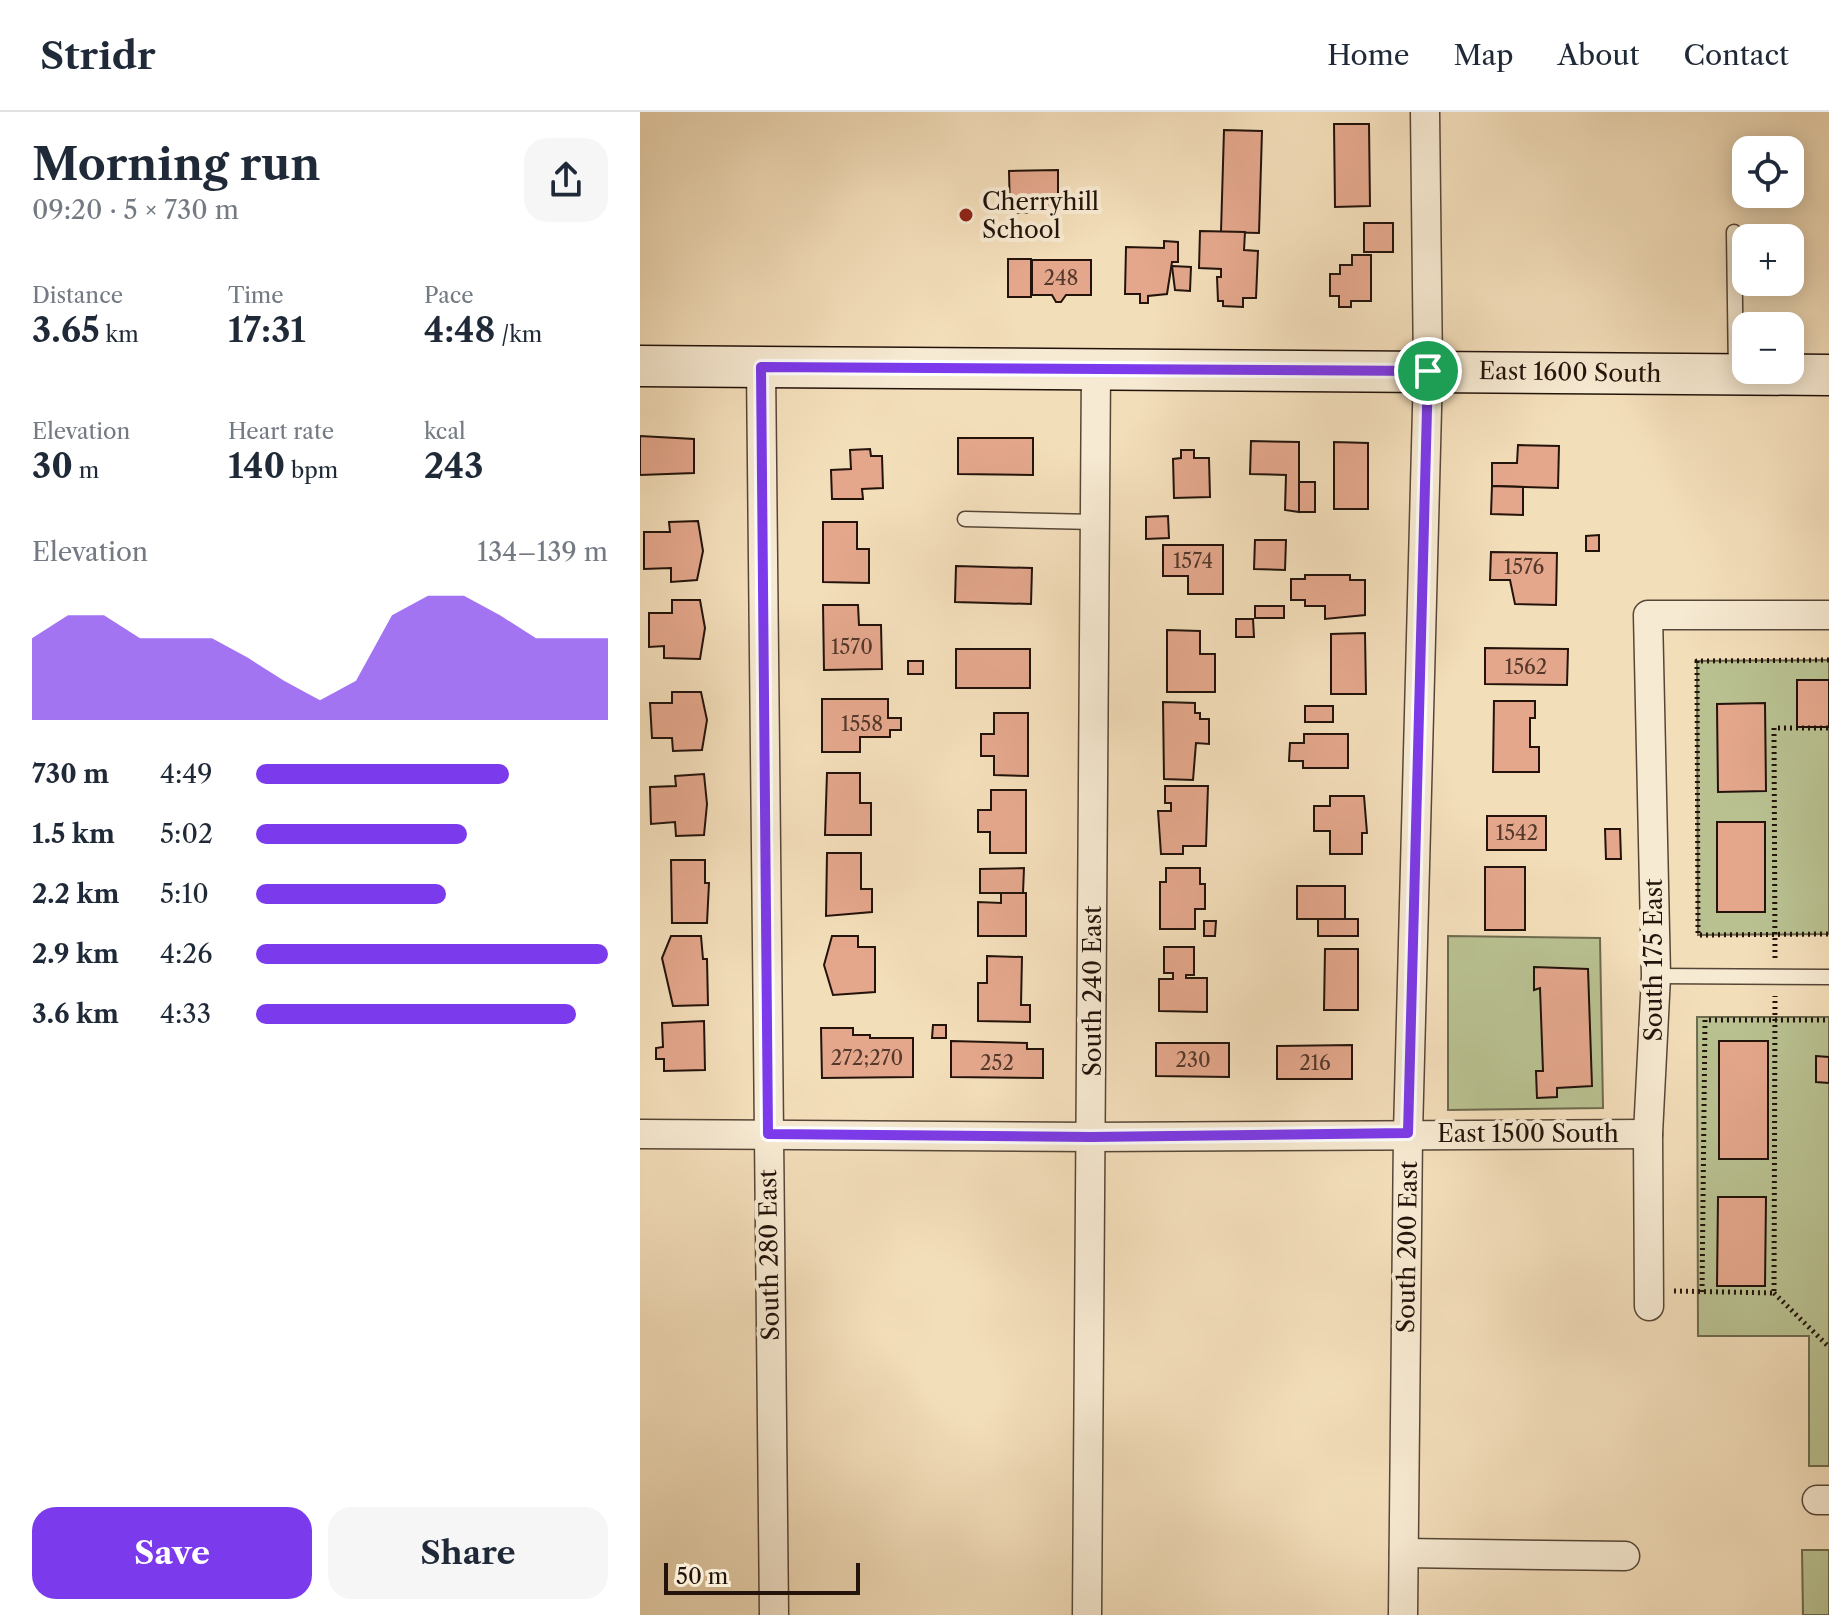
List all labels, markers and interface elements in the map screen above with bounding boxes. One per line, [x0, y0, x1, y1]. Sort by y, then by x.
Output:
text: Stridr [40, 32, 156, 79]
text: Home [1327, 38, 1409, 72]
text: Map [1453, 38, 1513, 72]
text: About [1557, 38, 1639, 72]
text: Contact [1683, 38, 1789, 72]
map controls [1732, 136, 1804, 384]
button: locate [1732, 136, 1804, 208]
text: Morning run [32, 137, 321, 191]
button: share [524, 138, 608, 222]
place label: Cherryhill School [982, 187, 1099, 244]
text: 09:20 · 5 × 730 m [32, 194, 239, 226]
marker: Cherryhill School [957, 206, 975, 224]
button: + [1732, 224, 1804, 296]
house number: 248 [1044, 266, 1078, 290]
text: Distance [32, 282, 123, 309]
text: Time [228, 282, 284, 309]
text: Pace [424, 282, 474, 309]
text: 3.65 [32, 309, 100, 351]
text: 17:31 [228, 309, 306, 351]
text: 4:48 [424, 309, 495, 351]
button: − [1732, 312, 1804, 384]
text: km [100, 321, 139, 348]
text: /km [495, 321, 542, 348]
pin [1394, 337, 1462, 405]
icon: arrive [1406, 349, 1450, 393]
street label: East 1600 South [1478, 356, 1662, 388]
text: Elevation [32, 418, 130, 445]
text: Heart rate [228, 418, 334, 445]
text: kcal [424, 418, 466, 445]
text: 30 [32, 445, 73, 487]
text: 140 [228, 445, 285, 487]
text: 243 [424, 445, 483, 487]
text: m [73, 457, 99, 484]
text: bpm [285, 457, 338, 484]
text: Elevation [32, 536, 148, 568]
text: 134–139 m [477, 536, 608, 568]
house number: 1574 [1173, 549, 1213, 573]
house number: 1576 [1504, 555, 1544, 579]
house number: 1570 [831, 635, 873, 659]
house number: 1562 [1505, 655, 1547, 679]
house number: 1558 [841, 712, 883, 736]
text: 730 m [32, 758, 109, 790]
text: 4:49 [160, 758, 213, 790]
text: 1.5 km [32, 818, 115, 850]
text: 5:02 [160, 818, 213, 850]
house number: 1542 [1496, 821, 1538, 845]
text: 2.2 km [32, 878, 119, 910]
text: 5:10 [160, 878, 209, 910]
street label: South 175 East [1639, 878, 1668, 1042]
street label: South 240 East [1078, 905, 1107, 1077]
text: 2.9 km [32, 938, 119, 970]
text: 4:26 [160, 938, 213, 970]
text: 3.6 km [32, 998, 119, 1030]
text: 4:33 [160, 998, 211, 1030]
house number: 272;270 [831, 1046, 903, 1070]
house number: 230 [1175, 1048, 1211, 1072]
house number: 252 [980, 1051, 1014, 1075]
house number: 216 [1299, 1051, 1331, 1075]
street label: East 1500 South [1437, 1119, 1619, 1148]
street label: South 200 East [1391, 1160, 1423, 1333]
street label: South 280 East [753, 1169, 785, 1341]
button: Save [32, 1507, 312, 1599]
button: Share [328, 1507, 608, 1599]
scale bar [664, 1559, 860, 1595]
text: 50 m [676, 1563, 728, 1590]

